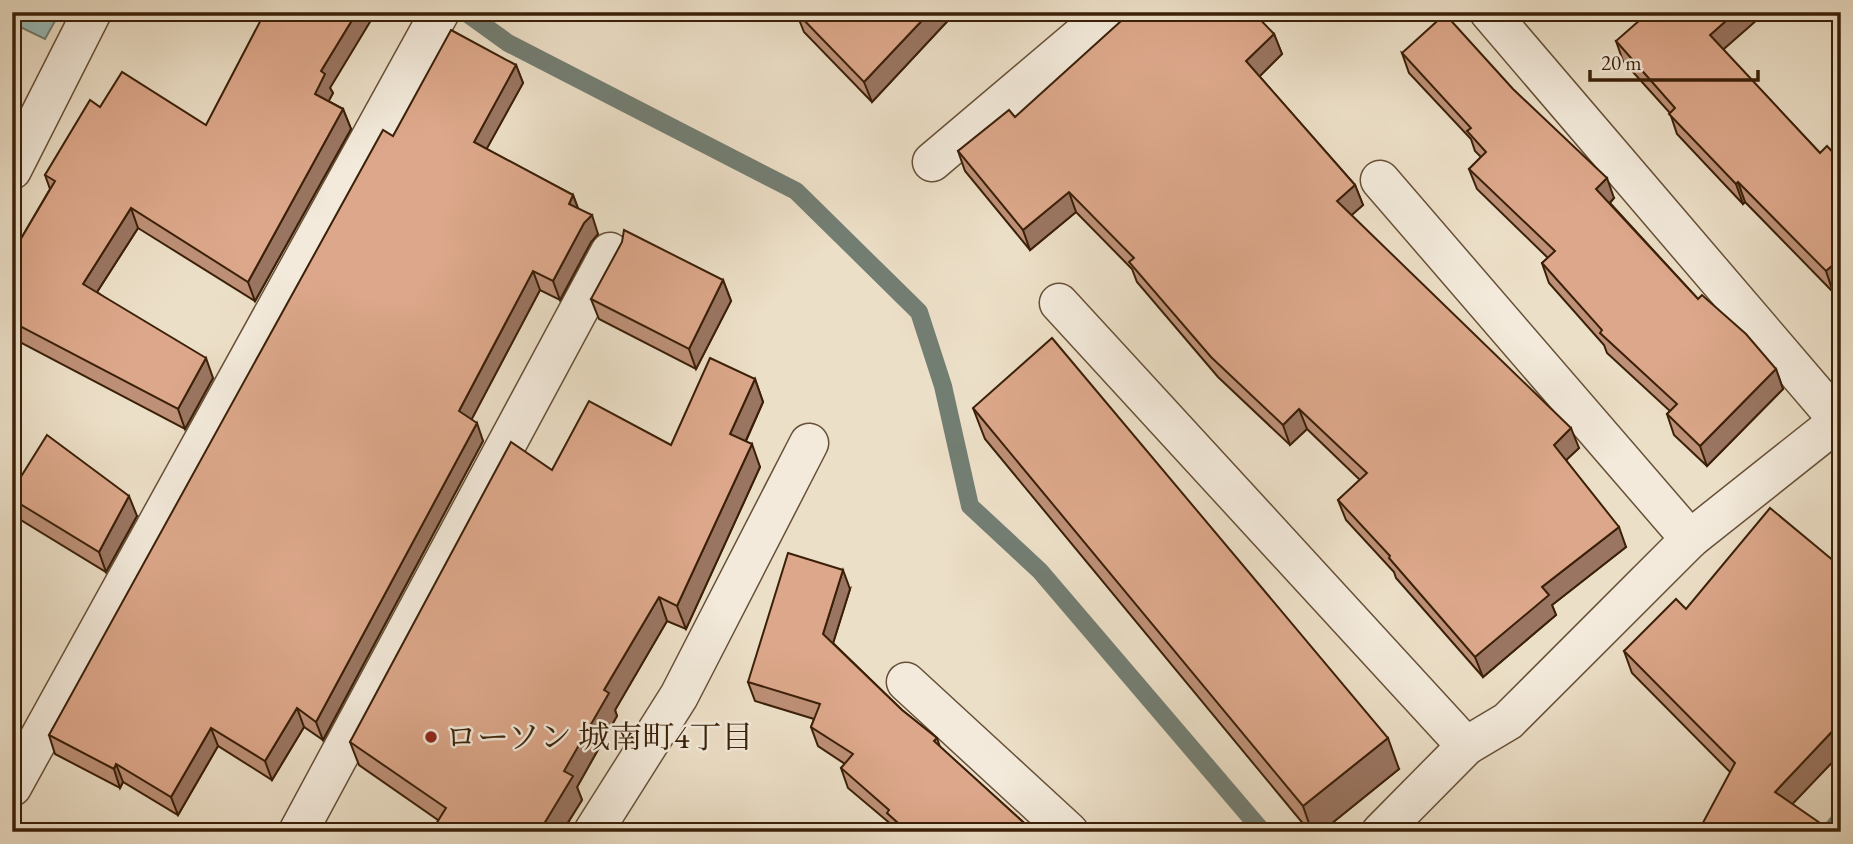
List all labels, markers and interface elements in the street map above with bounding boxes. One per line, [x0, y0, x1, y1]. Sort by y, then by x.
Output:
scale bar [1590, 38, 1758, 82]
text: 20 m [1601, 49, 1642, 76]
place label: ローソン 城南町4丁目 [445, 716, 753, 758]
marker: ローソン 城南町4丁目 [423, 729, 439, 745]

